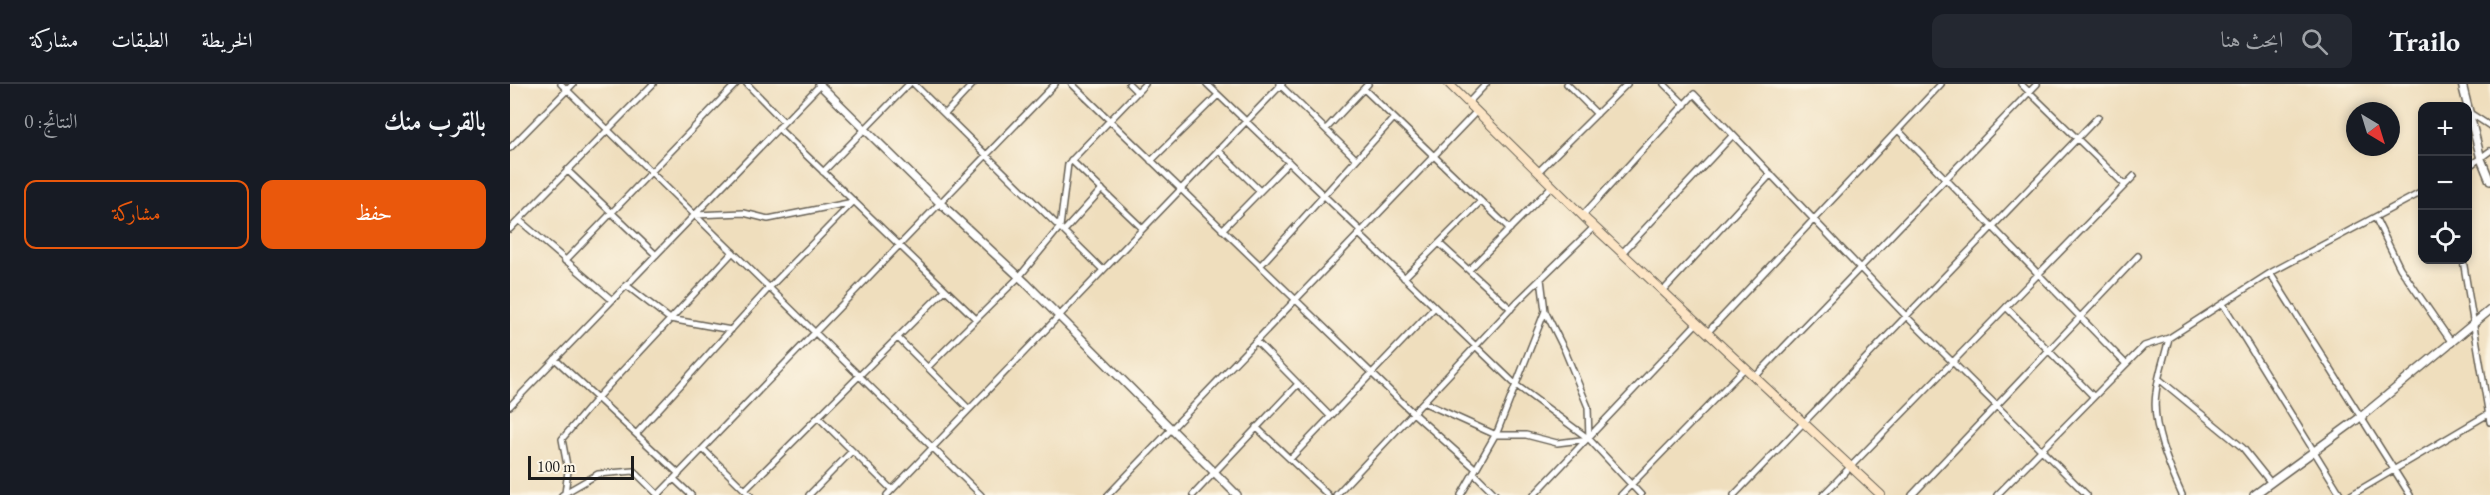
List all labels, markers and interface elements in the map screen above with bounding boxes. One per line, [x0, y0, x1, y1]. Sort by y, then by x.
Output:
search box [1932, 14, 2352, 68]
text: Trailo [2388, 23, 2460, 59]
text: ابحث هنا [2220, 25, 2283, 54]
icon: search [2298, 25, 2331, 58]
text: مشاركة [30, 26, 78, 53]
text: الطبقات [111, 26, 168, 53]
text: الخريطة [201, 26, 253, 53]
north arrow [2346, 102, 2400, 156]
map controls [2418, 102, 2472, 264]
button: + [2418, 102, 2472, 156]
text: بالقرب منك [384, 104, 486, 138]
text: النتائج: 0 [24, 108, 78, 134]
button: − [2418, 156, 2472, 210]
button: مشاركة [24, 180, 249, 249]
button: حفظ [261, 180, 486, 249]
button: locate [2418, 210, 2472, 264]
scale bar [528, 453, 634, 480]
text: 100 m [537, 456, 576, 477]

